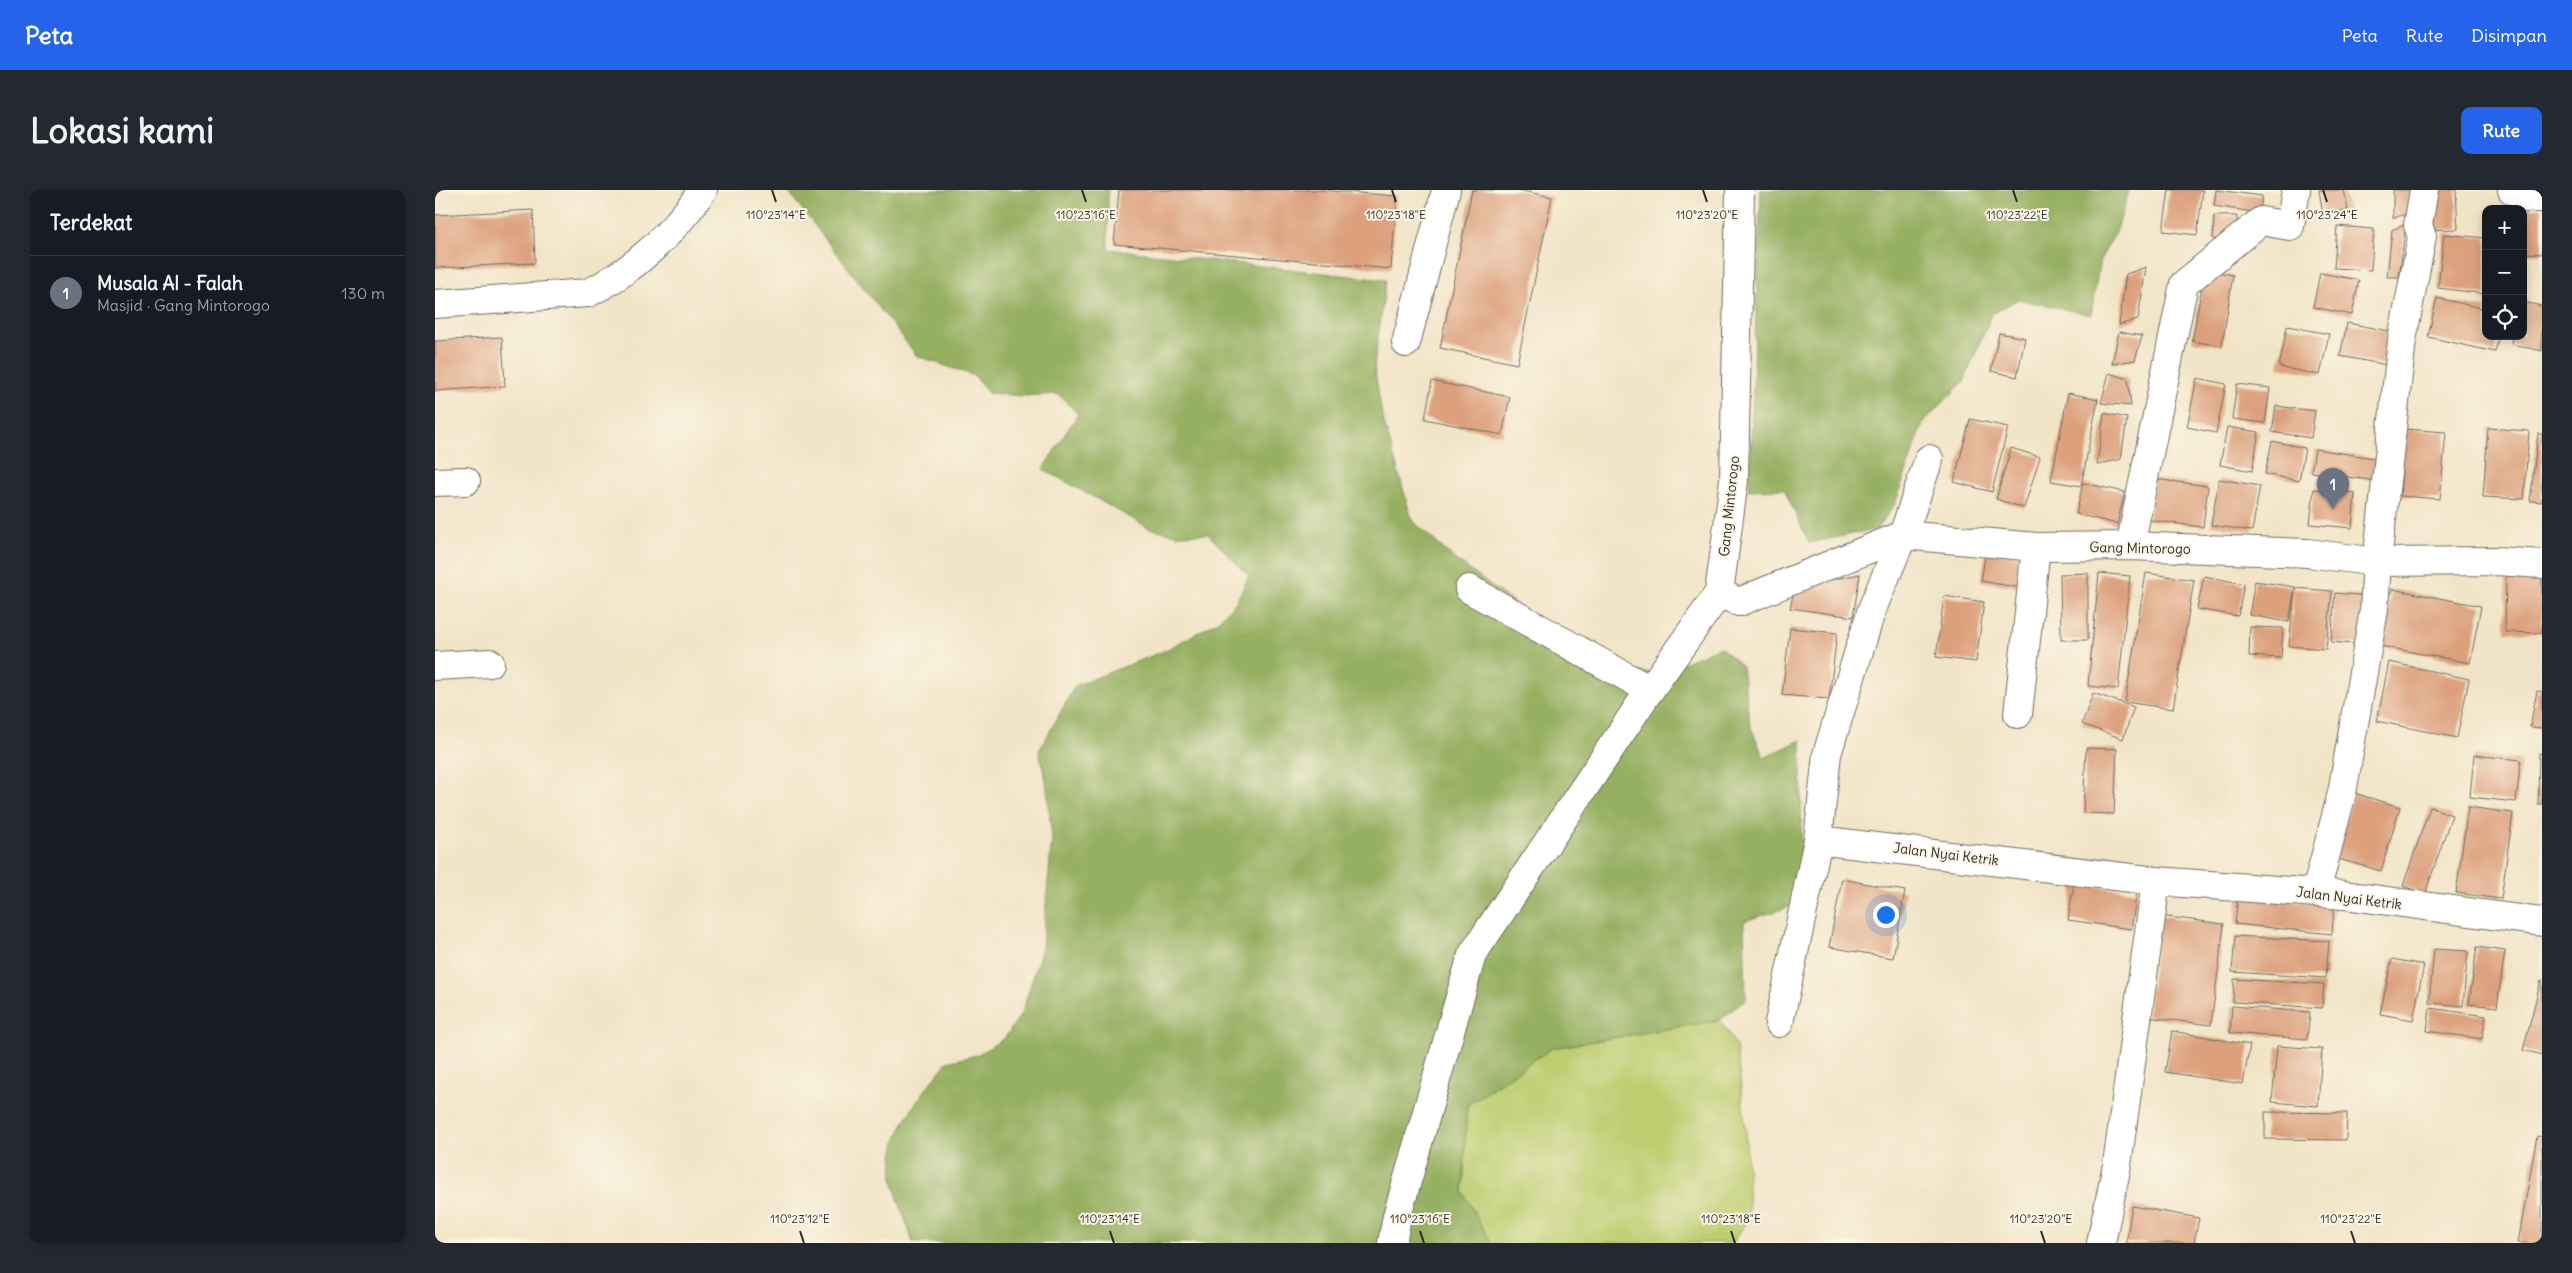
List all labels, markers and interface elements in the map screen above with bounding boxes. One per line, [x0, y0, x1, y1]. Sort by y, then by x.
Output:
text: Peta [25, 20, 73, 50]
text: Peta [2342, 24, 2378, 47]
text: Rute [2406, 24, 2443, 47]
text: Disimpan [2471, 24, 2547, 47]
button: Rute [2461, 107, 2542, 154]
text: Lokasi kami [30, 108, 214, 152]
map controls [2482, 205, 2527, 340]
button: + [2482, 205, 2527, 250]
text: 110°23'14"E [746, 207, 806, 222]
text: 110°23'16"E [1056, 207, 1116, 222]
text: 110°23'18"E [1366, 207, 1426, 222]
text: 110°23'20"E [1676, 207, 1738, 222]
text: 110°23'22"E [1986, 207, 2048, 222]
text: 110°23'24"E [2296, 207, 2358, 222]
text: Terdekat [50, 209, 132, 236]
button: − [2482, 250, 2527, 295]
text: Musala Al - Falah [97, 271, 243, 295]
text: 1 [63, 283, 69, 303]
text: 130 m [341, 283, 385, 303]
text: Masjid · Gang Mintorogo [97, 295, 270, 315]
button: locate [2482, 295, 2527, 340]
street label: Gang Mintorogo [1715, 454, 1743, 557]
pin: 1 [2317, 468, 2349, 509]
street label: Gang Mintorogo [2089, 538, 2191, 558]
street label: Jalan Nyai Ketrik [1892, 839, 2000, 869]
street label: Jalan Nyai Ketrik [2295, 883, 2403, 913]
your location [1873, 902, 1899, 928]
text: 110°23'12"E [770, 1211, 830, 1226]
text: 110°23'14"E [1080, 1211, 1140, 1226]
text: 110°23'16"E [1390, 1211, 1450, 1226]
text: 110°23'18"E [1701, 1211, 1761, 1226]
text: 110°23'20"E [2010, 1211, 2072, 1226]
text: 110°23'22"E [2320, 1211, 2382, 1226]

